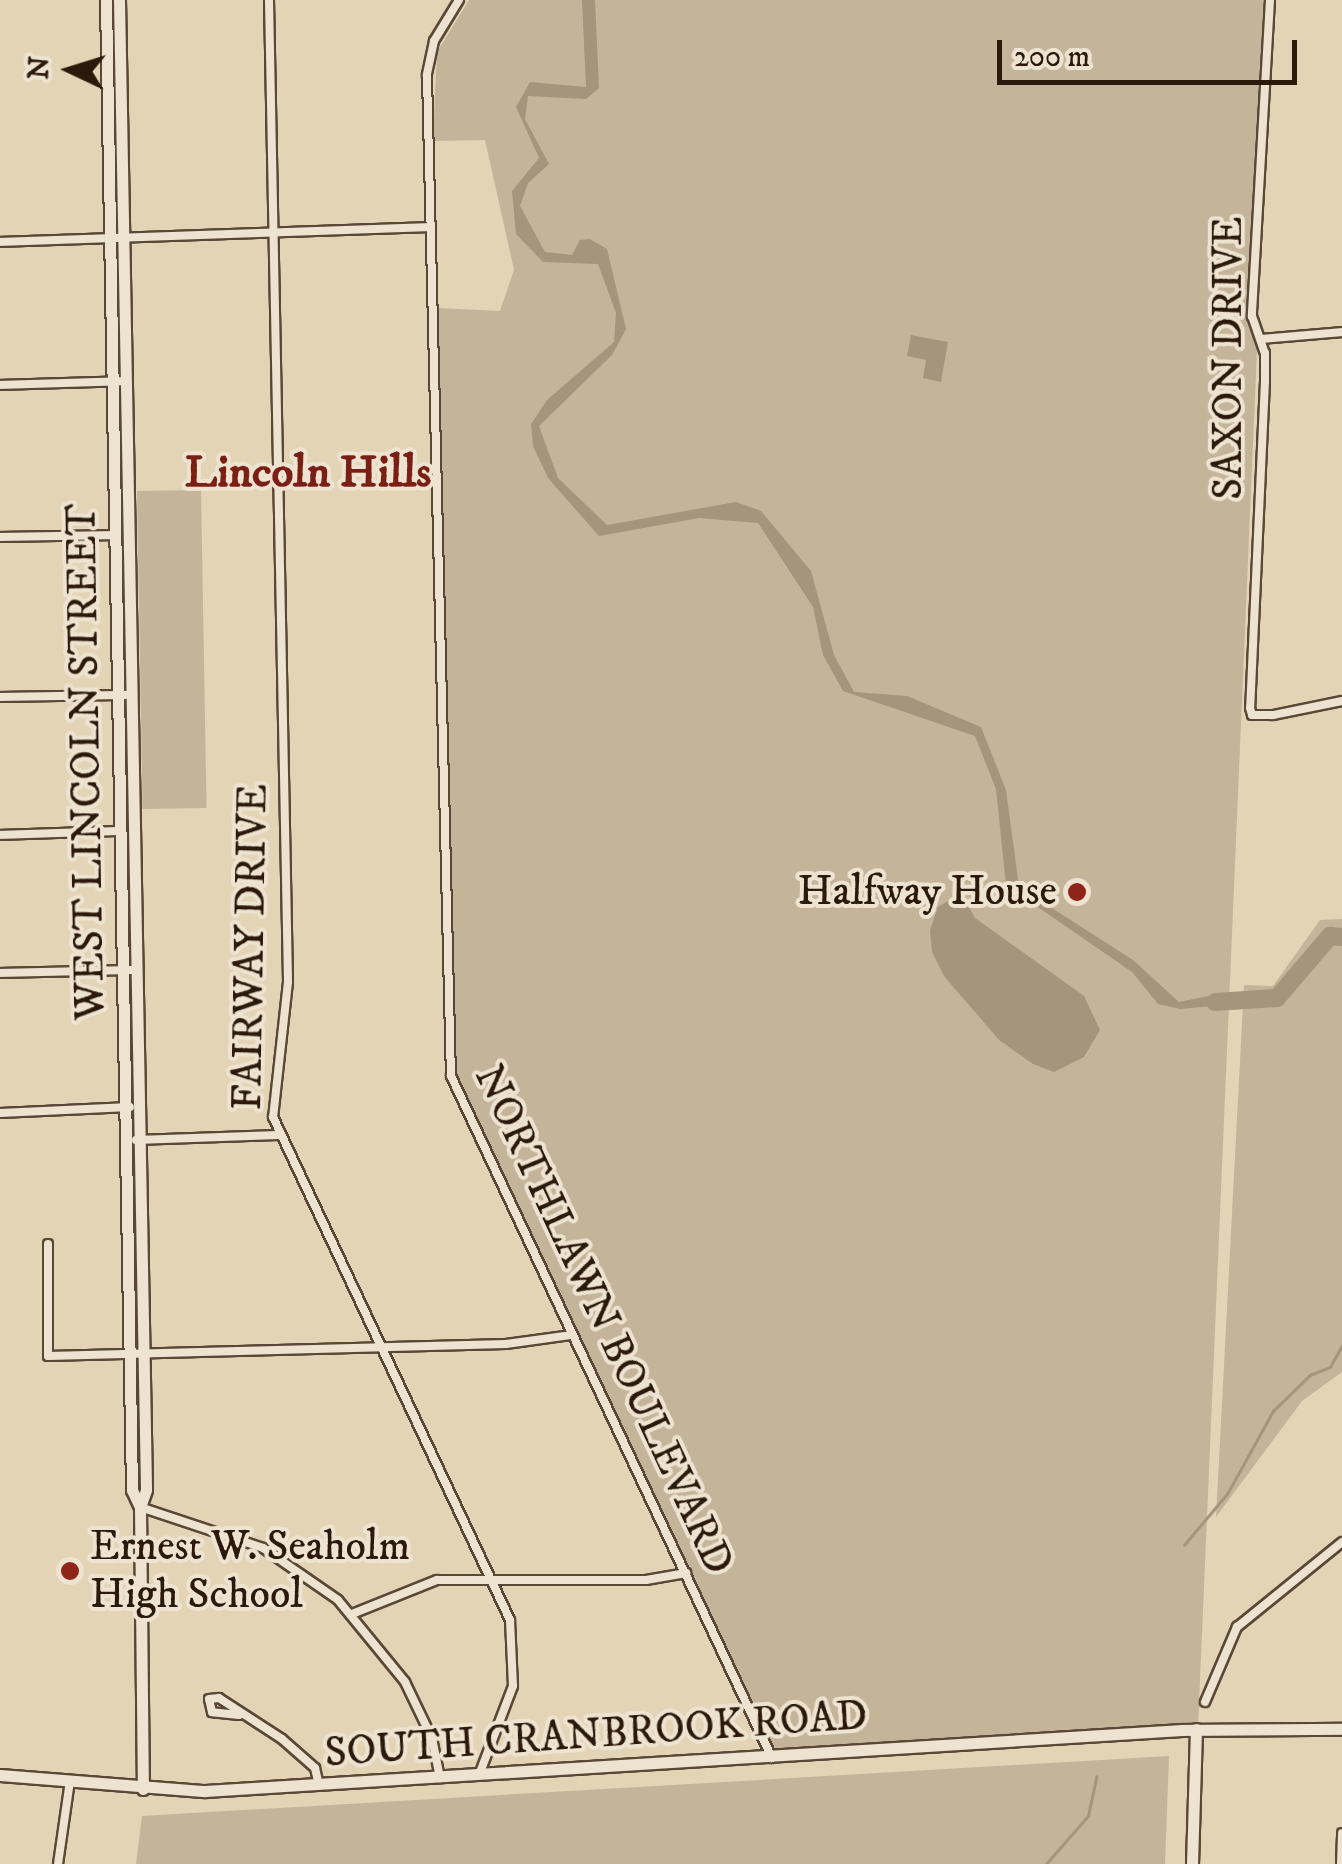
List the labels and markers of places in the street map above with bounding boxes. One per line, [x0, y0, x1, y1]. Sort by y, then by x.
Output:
place label: Halfway House [797, 867, 1057, 917]
marker: Halfway House [1066, 881, 1088, 903]
place label: Ernest W. Seaholm High School [90, 1522, 410, 1620]
marker: Ernest W. Seaholm High School [59, 1560, 81, 1582]

